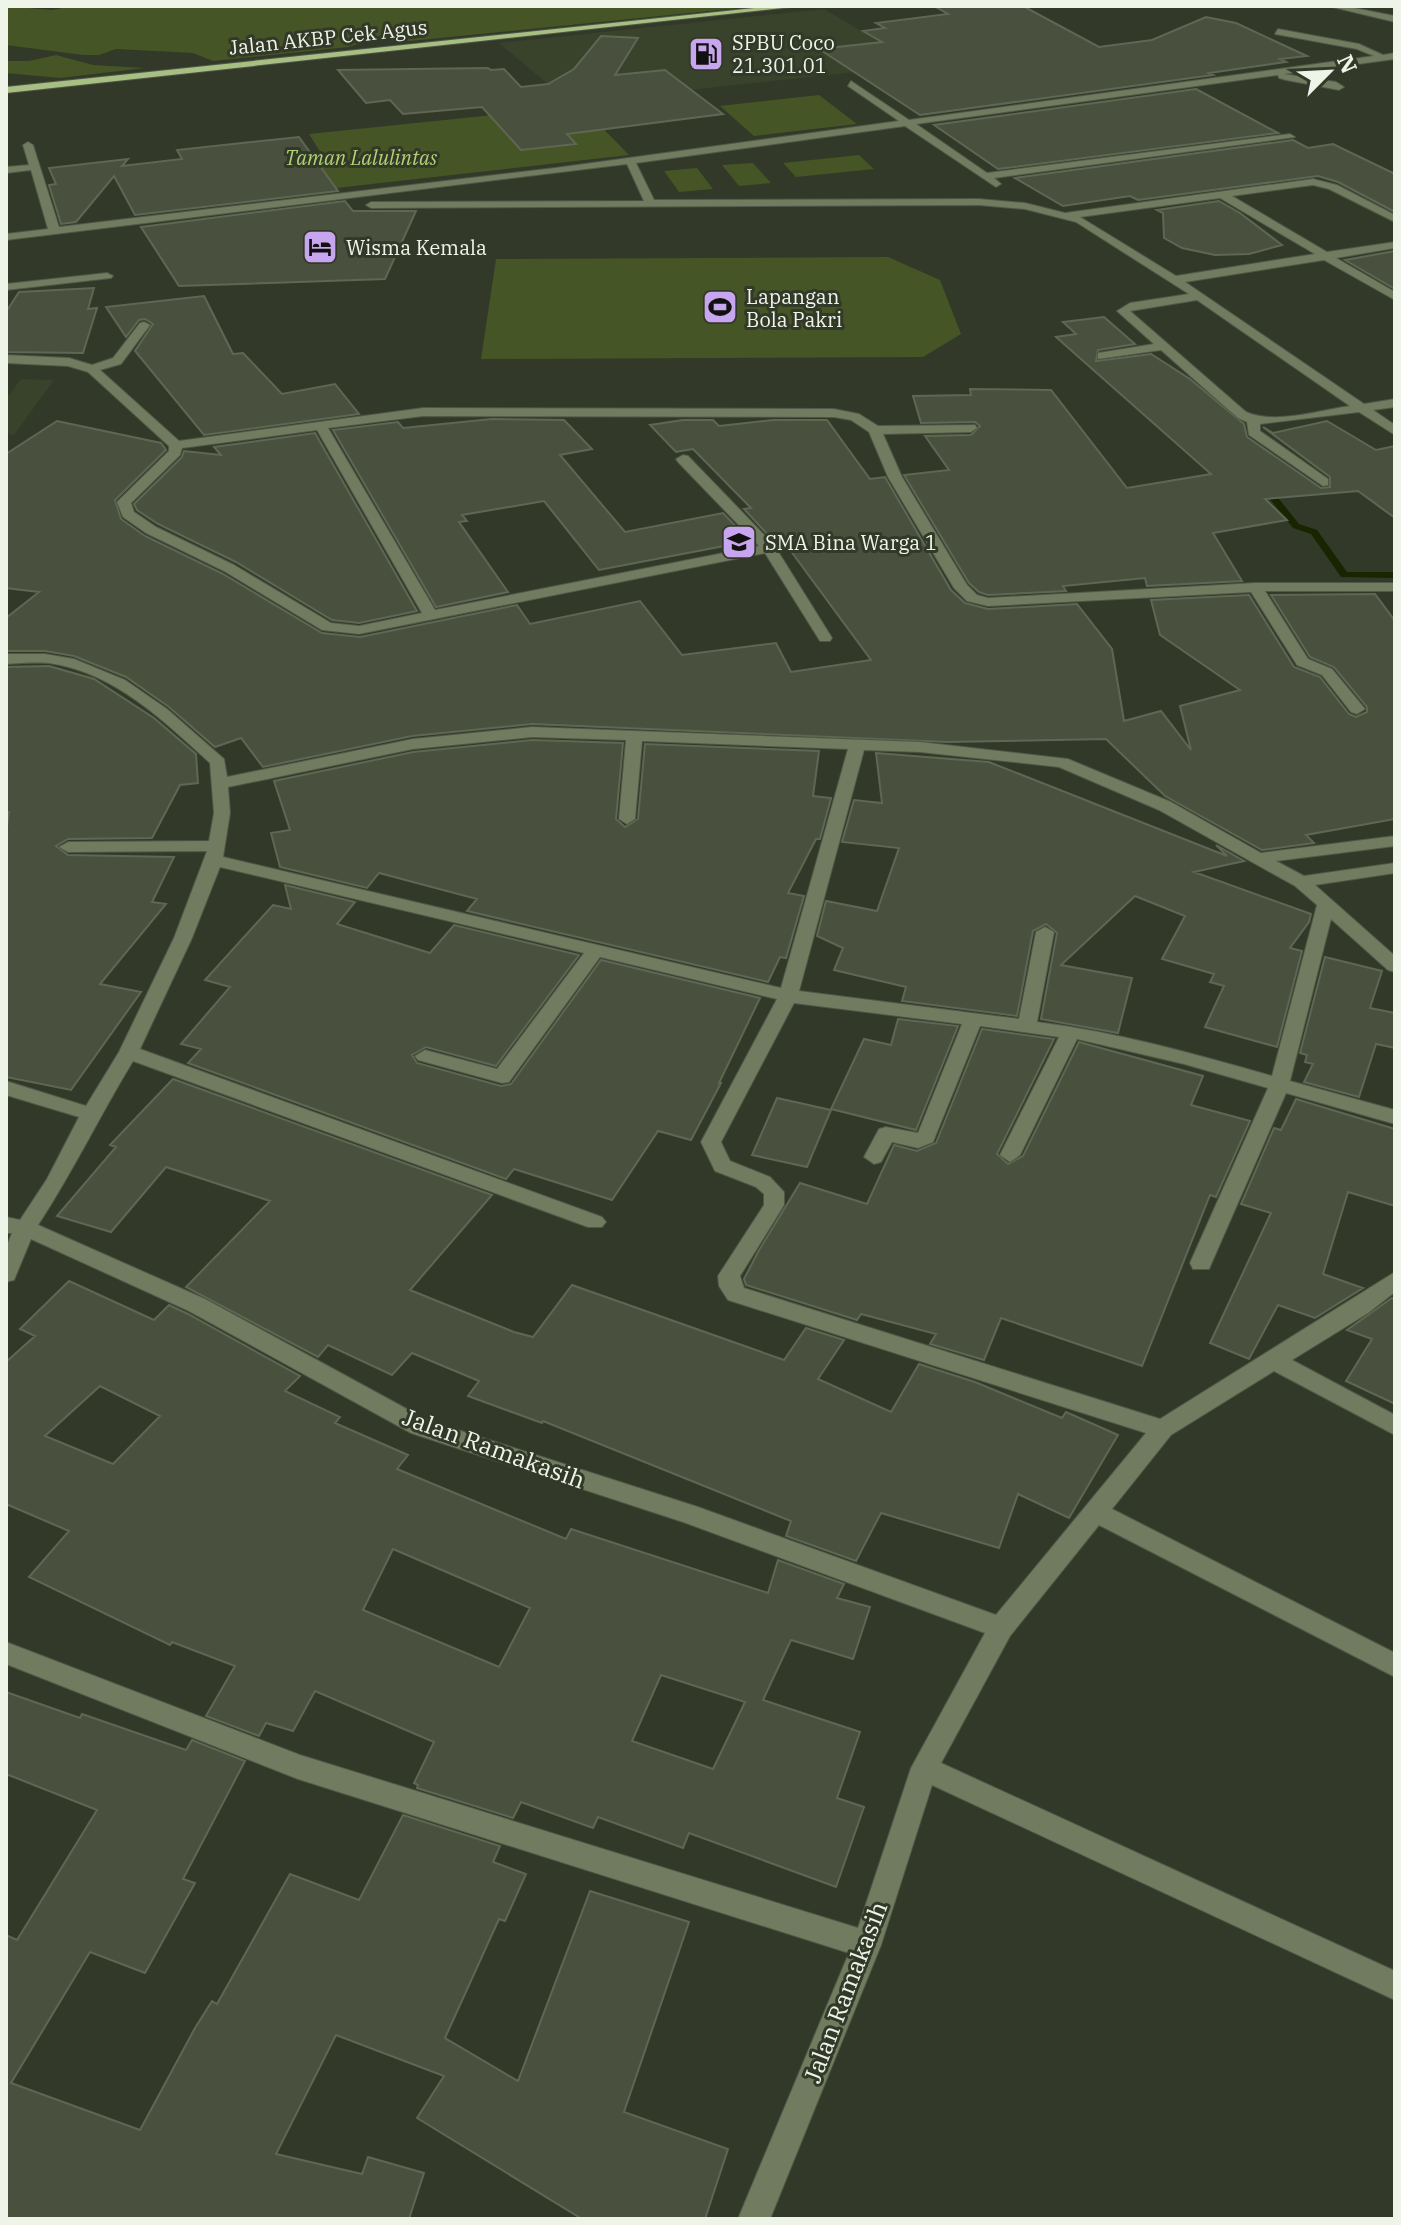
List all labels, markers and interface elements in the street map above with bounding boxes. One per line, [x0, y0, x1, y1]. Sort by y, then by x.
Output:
street label: Jalan AKBP Cek Agus [228, 13, 428, 61]
place label: SPBU Coco 21.301.01 [732, 29, 835, 79]
north arrow [1289, 32, 1369, 112]
fuel station icon: SPBU Coco 21.301.01 [687, 35, 725, 73]
text: N [1331, 50, 1365, 78]
park label: Taman Lalulintas [285, 144, 438, 171]
hotel icon: Wisma Kemala [301, 228, 339, 266]
place label: Wisma Kemala [346, 234, 487, 261]
place label: Lapangan Bola Pakri [746, 283, 842, 333]
sports icon: Lapangan Bola Pakri [701, 288, 739, 326]
school or university icon: SMA Bina Warga 1 [720, 523, 758, 561]
place label: SMA Bina Warga 1 [765, 529, 937, 556]
street label: Jalan Ramakasih [398, 1400, 590, 1496]
street label: Jalan Ramakasih [796, 1897, 894, 2087]

